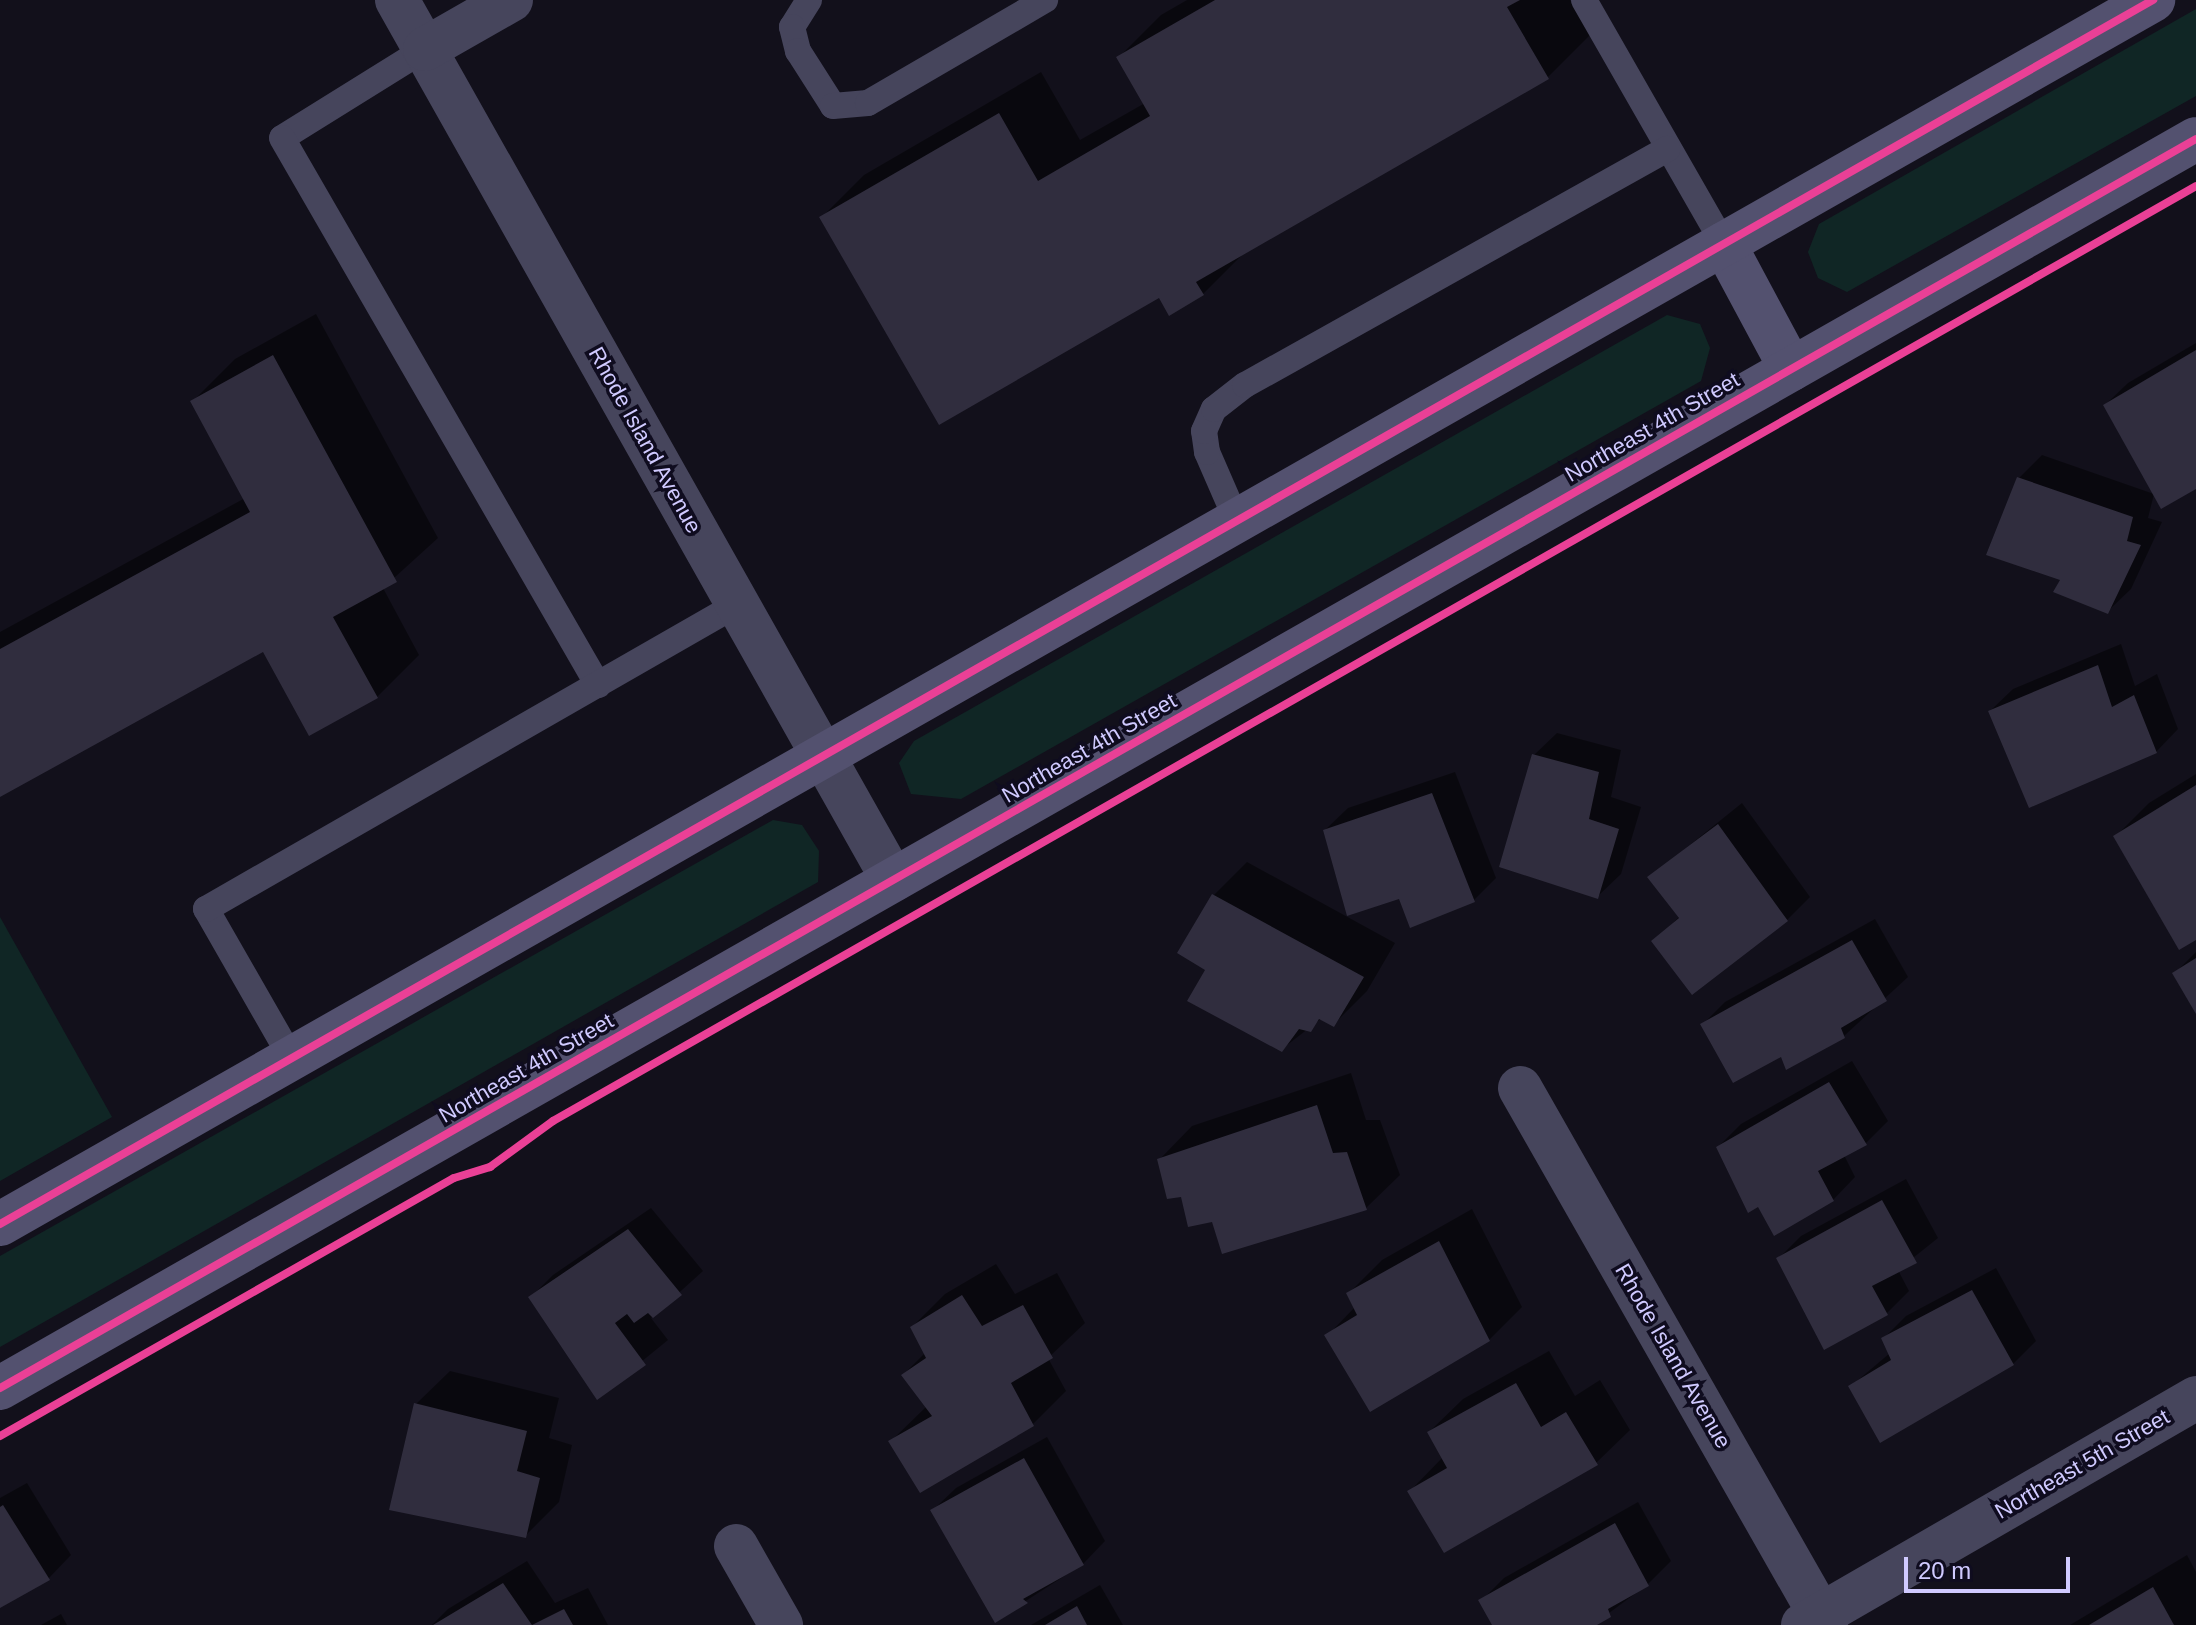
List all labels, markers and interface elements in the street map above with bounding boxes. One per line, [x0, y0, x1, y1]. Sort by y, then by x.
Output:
street label: Rhode Island Avenue [583, 342, 707, 538]
street label: Northeast 4th Street [1560, 366, 1744, 488]
street label: Northeast 4th Street [997, 687, 1181, 809]
street label: Northeast 4th Street [434, 1007, 618, 1129]
street label: Rhode Island Avenue [1609, 1258, 1737, 1454]
street label: Northeast 5th Street [1990, 1403, 2174, 1525]
scale bar [1908, 1541, 2074, 1591]
text: 20 m [1918, 1557, 1971, 1584]

